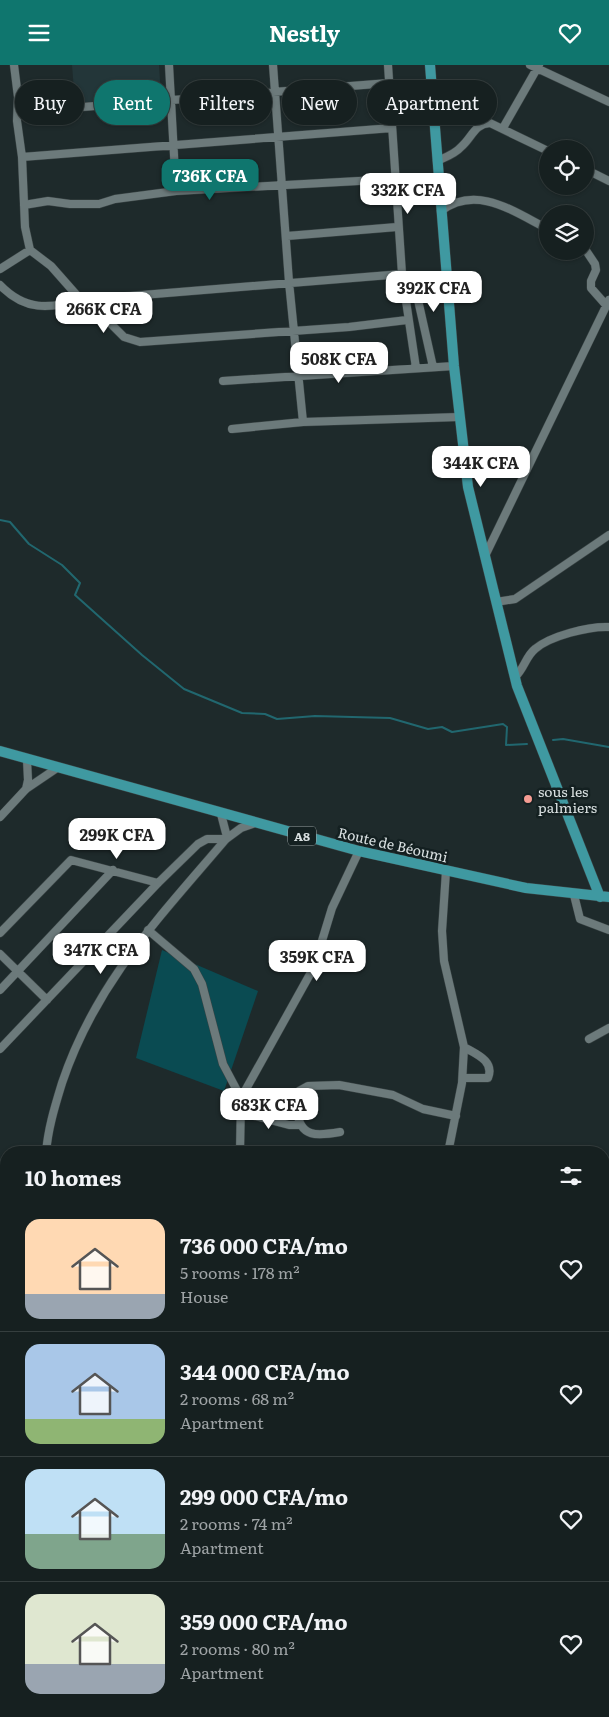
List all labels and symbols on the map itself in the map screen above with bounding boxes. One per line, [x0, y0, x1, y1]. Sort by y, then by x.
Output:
pin: 736K CFA [158, 159, 262, 201]
pin: 332K CFA [356, 173, 460, 215]
pin: 392K CFA [382, 271, 486, 313]
pin: 266K CFA [52, 291, 156, 334]
pin: 508K CFA [287, 341, 391, 384]
pin: 344K CFA [429, 445, 533, 488]
place label: sous les palmiers [538, 781, 597, 817]
marker: sous les palmiers [522, 793, 534, 805]
pin: 299K CFA [65, 817, 169, 860]
street label: Route de Béoumi [336, 822, 450, 866]
road number: A8 [288, 826, 316, 845]
pin: 347K CFA [49, 933, 153, 975]
pin: 359K CFA [265, 939, 369, 982]
pin: 683K CFA [217, 1087, 321, 1130]

